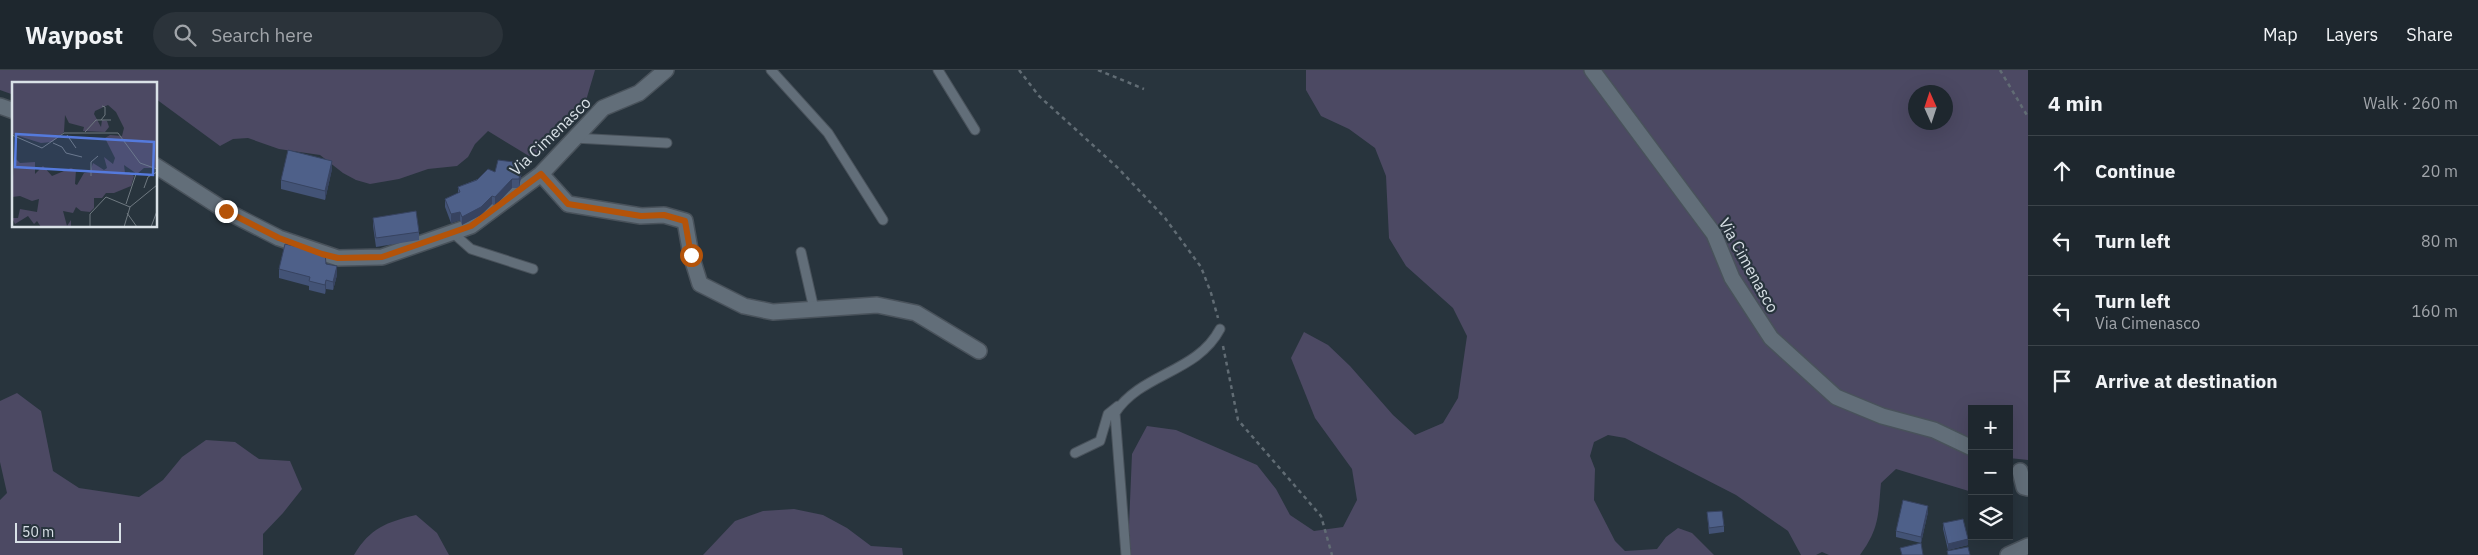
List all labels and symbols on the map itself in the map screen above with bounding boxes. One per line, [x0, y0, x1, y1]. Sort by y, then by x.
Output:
inset map [12, 82, 158, 228]
north arrow [1908, 85, 1953, 130]
street label: Via Cimenasco [505, 92, 595, 180]
route end [215, 200, 238, 223]
street label: Via Cimenasco [1715, 214, 1783, 316]
route start [680, 244, 703, 267]
scale bar [15, 520, 121, 543]

